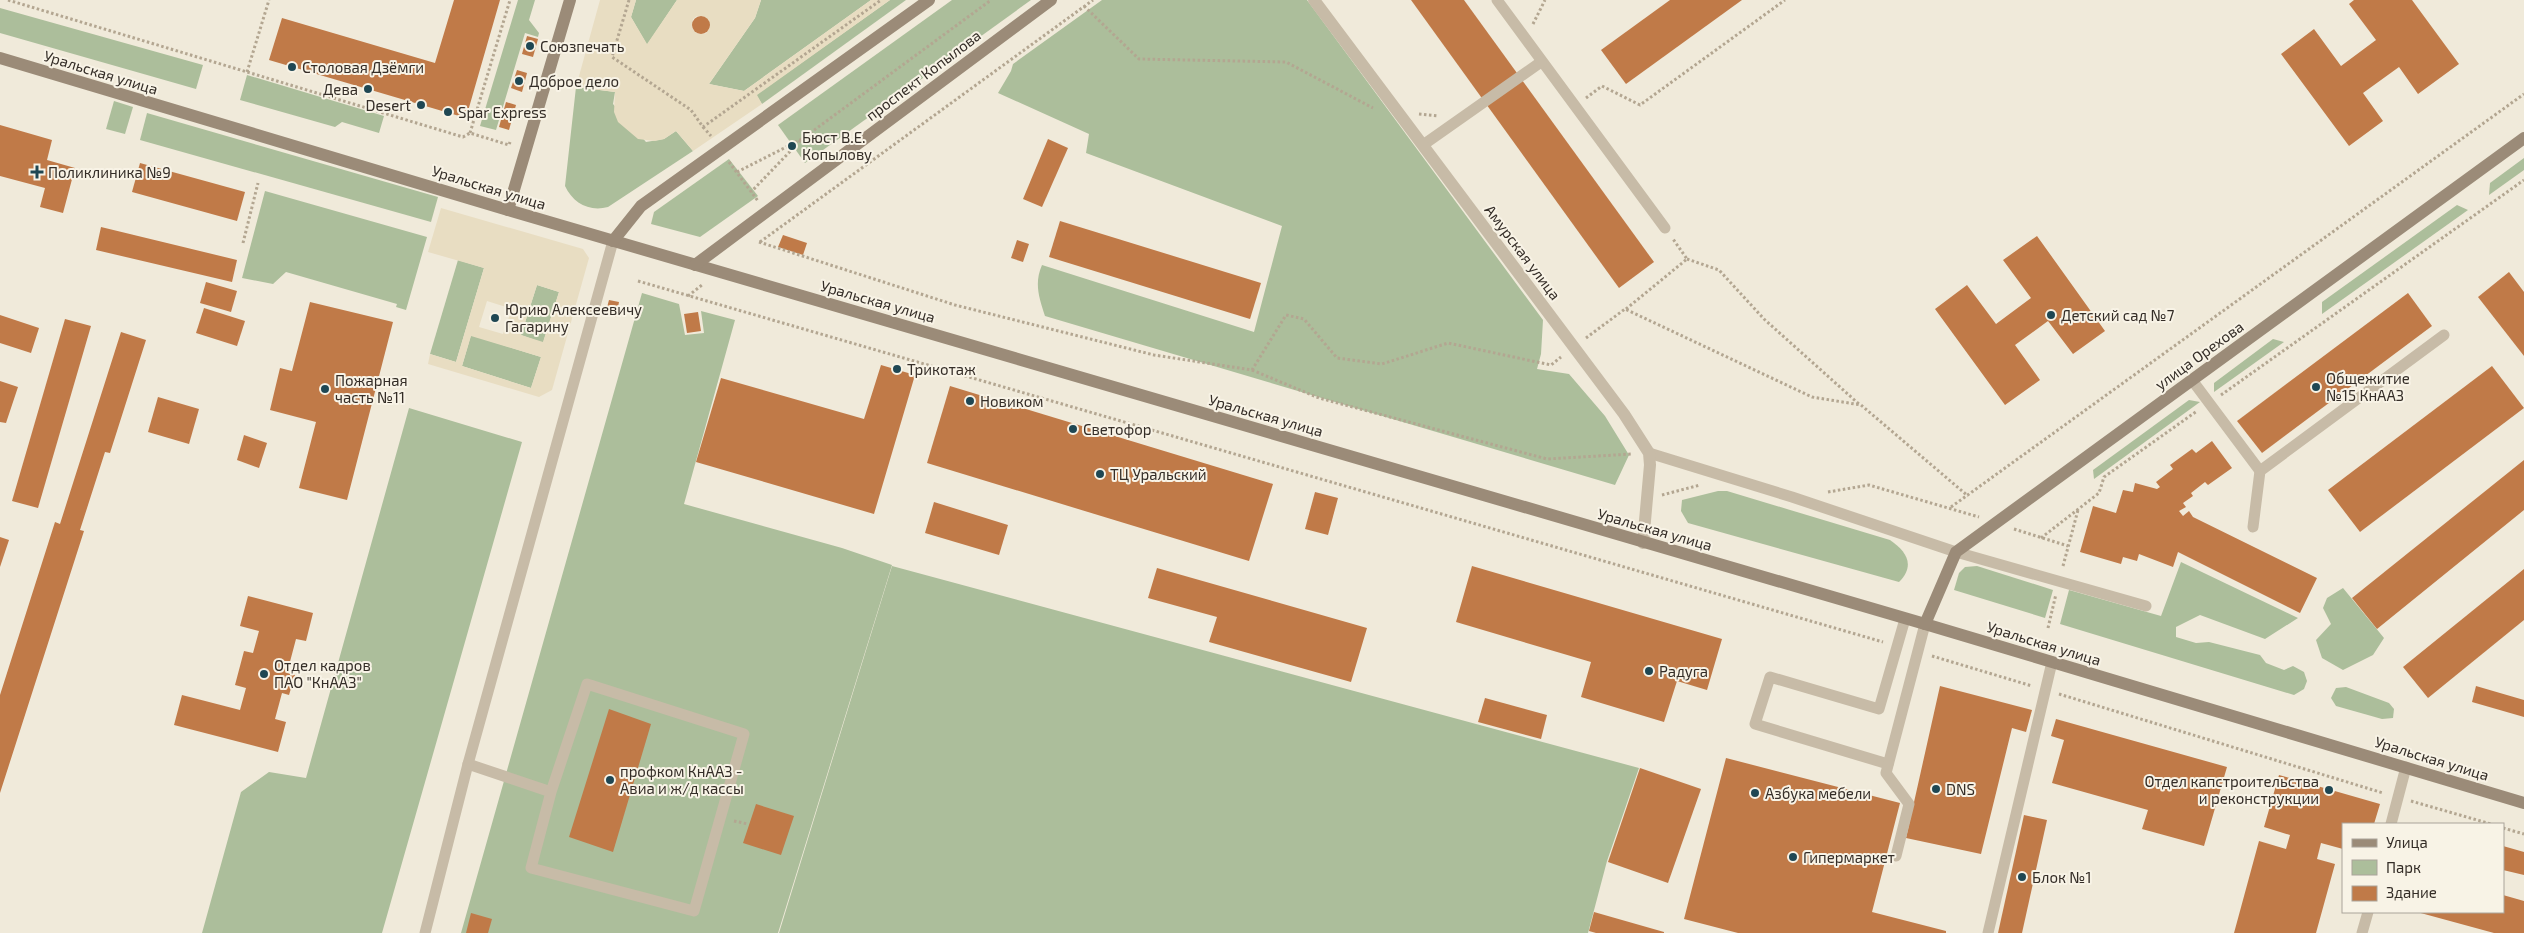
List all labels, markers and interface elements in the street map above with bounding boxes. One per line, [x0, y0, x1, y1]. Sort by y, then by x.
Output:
street label: проспект Копылова [862, 26, 984, 124]
place label: Союзпечать [540, 37, 625, 55]
marker: Союзпечать [524, 40, 536, 52]
street label: Уральская улица [42, 46, 160, 99]
place label: Столовая Дзёмги [302, 58, 424, 76]
marker: Столовая Дзёмги [286, 61, 298, 73]
place label: Доброе дело [529, 72, 619, 90]
marker: Доброе дело [513, 75, 525, 87]
place label: Дева [323, 80, 358, 98]
marker: Дева [362, 83, 374, 95]
place label: Desert [366, 96, 411, 114]
marker: Desert [415, 99, 427, 111]
place label: Spar Express [458, 103, 547, 121]
marker: Spar Express [442, 106, 454, 118]
place label: Бюст В.Е. Копылову [802, 128, 872, 164]
marker: Бюст В.Е. Копылову [786, 140, 798, 152]
street label: Уральская улица [430, 161, 548, 214]
place label: Поликлиника №9 [48, 163, 171, 181]
marker: Поликлиника №9 [30, 165, 44, 179]
street label: Амурская улица [1481, 201, 1565, 304]
street label: Уральская улица [818, 276, 937, 327]
place label: Юрию Алексеевичу Гагарину [505, 300, 642, 336]
place label: Детский сад №7 [2061, 306, 2175, 324]
marker: Детский сад №7 [2045, 309, 2057, 321]
marker: Юрию Алексеевичу Гагарину [489, 312, 501, 324]
street label: улица Орехова [2151, 317, 2247, 394]
place label: Трикотаж [907, 360, 976, 378]
marker: Трикотаж [891, 363, 903, 375]
place label: Общежитие №15 КнААЗ [2326, 369, 2410, 404]
place label: Пожарная часть №11 [335, 371, 408, 406]
marker: Общежитие №15 КнААЗ [2310, 381, 2322, 393]
marker: Пожарная часть №11 [319, 383, 331, 395]
street label: Уральская улица [1206, 390, 1325, 441]
place label: Новиком [980, 392, 1043, 410]
marker: Новиком [964, 395, 976, 407]
place label: Светофор [1083, 420, 1152, 438]
marker: Светофор [1067, 423, 1079, 435]
place label: ТЦ Уральский [1110, 465, 1207, 483]
marker: ТЦ Уральский [1094, 468, 1106, 480]
street label: Уральская улица [1595, 504, 1714, 555]
street label: Уральская улица [1985, 617, 2103, 670]
place label: Отдел кадров ПАО "КнААЗ" [274, 656, 371, 691]
place label: Радуга [1659, 662, 1708, 681]
marker: Радуга [1643, 665, 1655, 677]
marker: Отдел кадров ПАО "КнААЗ" [258, 668, 270, 680]
street label: Уральская улица [2373, 732, 2491, 785]
place label: профком КнААЗ - Авиа и ж/д кассы [620, 762, 744, 797]
place label: Отдел капстроительства и реконструкции [2144, 772, 2319, 808]
marker: профком КнААЗ - Авиа и ж/д кассы [604, 774, 616, 786]
place label: DNS [1946, 780, 1975, 798]
marker: DNS [1930, 783, 1942, 795]
place label: Азбука мебели [1765, 784, 1871, 803]
marker: Отдел капстроительства и реконструкции [2323, 784, 2335, 796]
marker: Азбука мебели [1749, 787, 1761, 799]
legend [2342, 823, 2504, 913]
text: Улица [2386, 833, 2428, 851]
place label: Гипермаркет [1803, 848, 1895, 866]
marker: Гипермаркет [1787, 851, 1799, 863]
text: Парк [2386, 858, 2421, 876]
place label: Блок №1 [2032, 868, 2091, 886]
marker: Блок №1 [2016, 871, 2028, 883]
text: Здание [2386, 883, 2437, 901]

